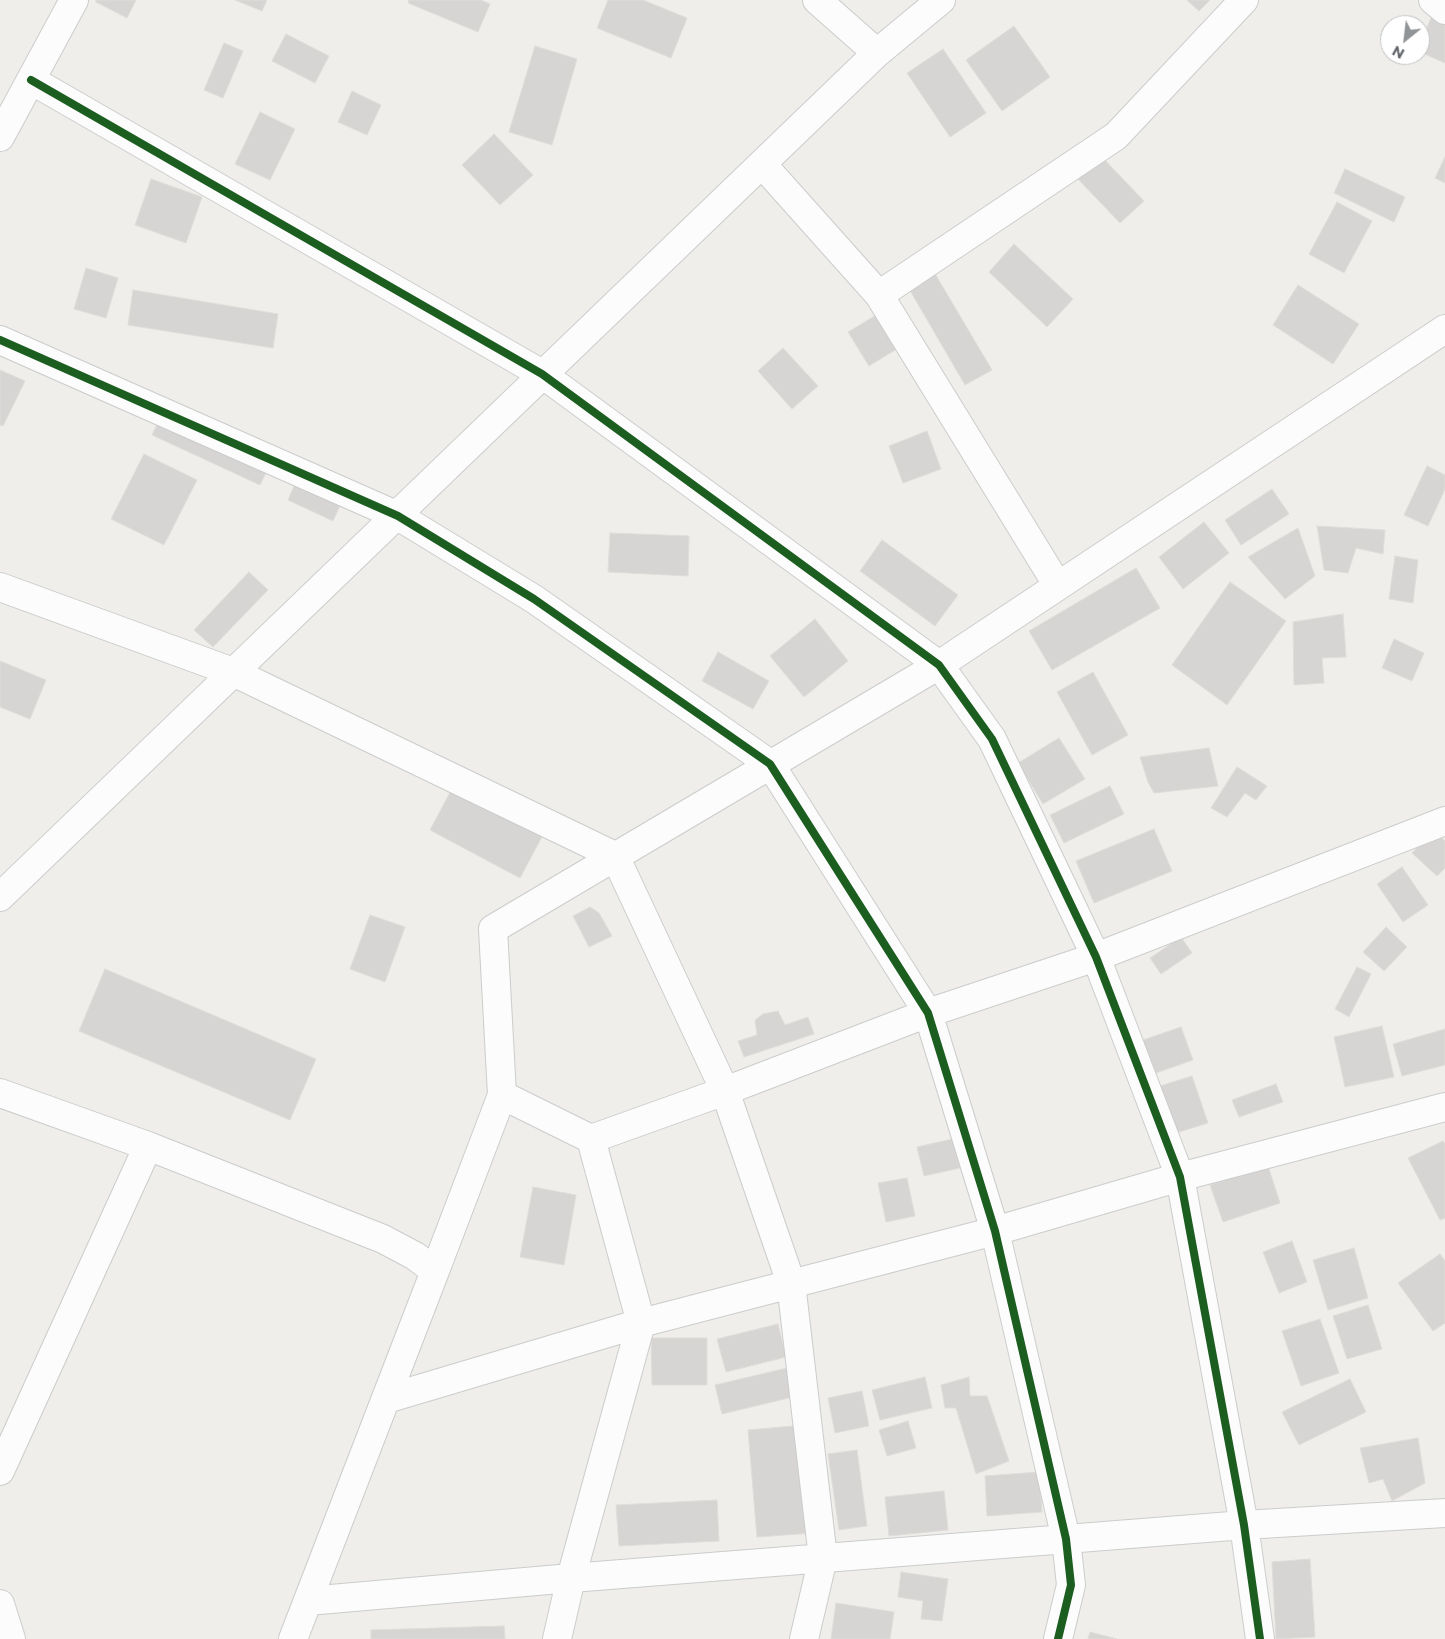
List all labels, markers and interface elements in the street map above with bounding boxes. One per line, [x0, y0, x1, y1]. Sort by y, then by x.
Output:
north arrow [1380, 15, 1430, 65]
text: N [1389, 42, 1408, 63]

